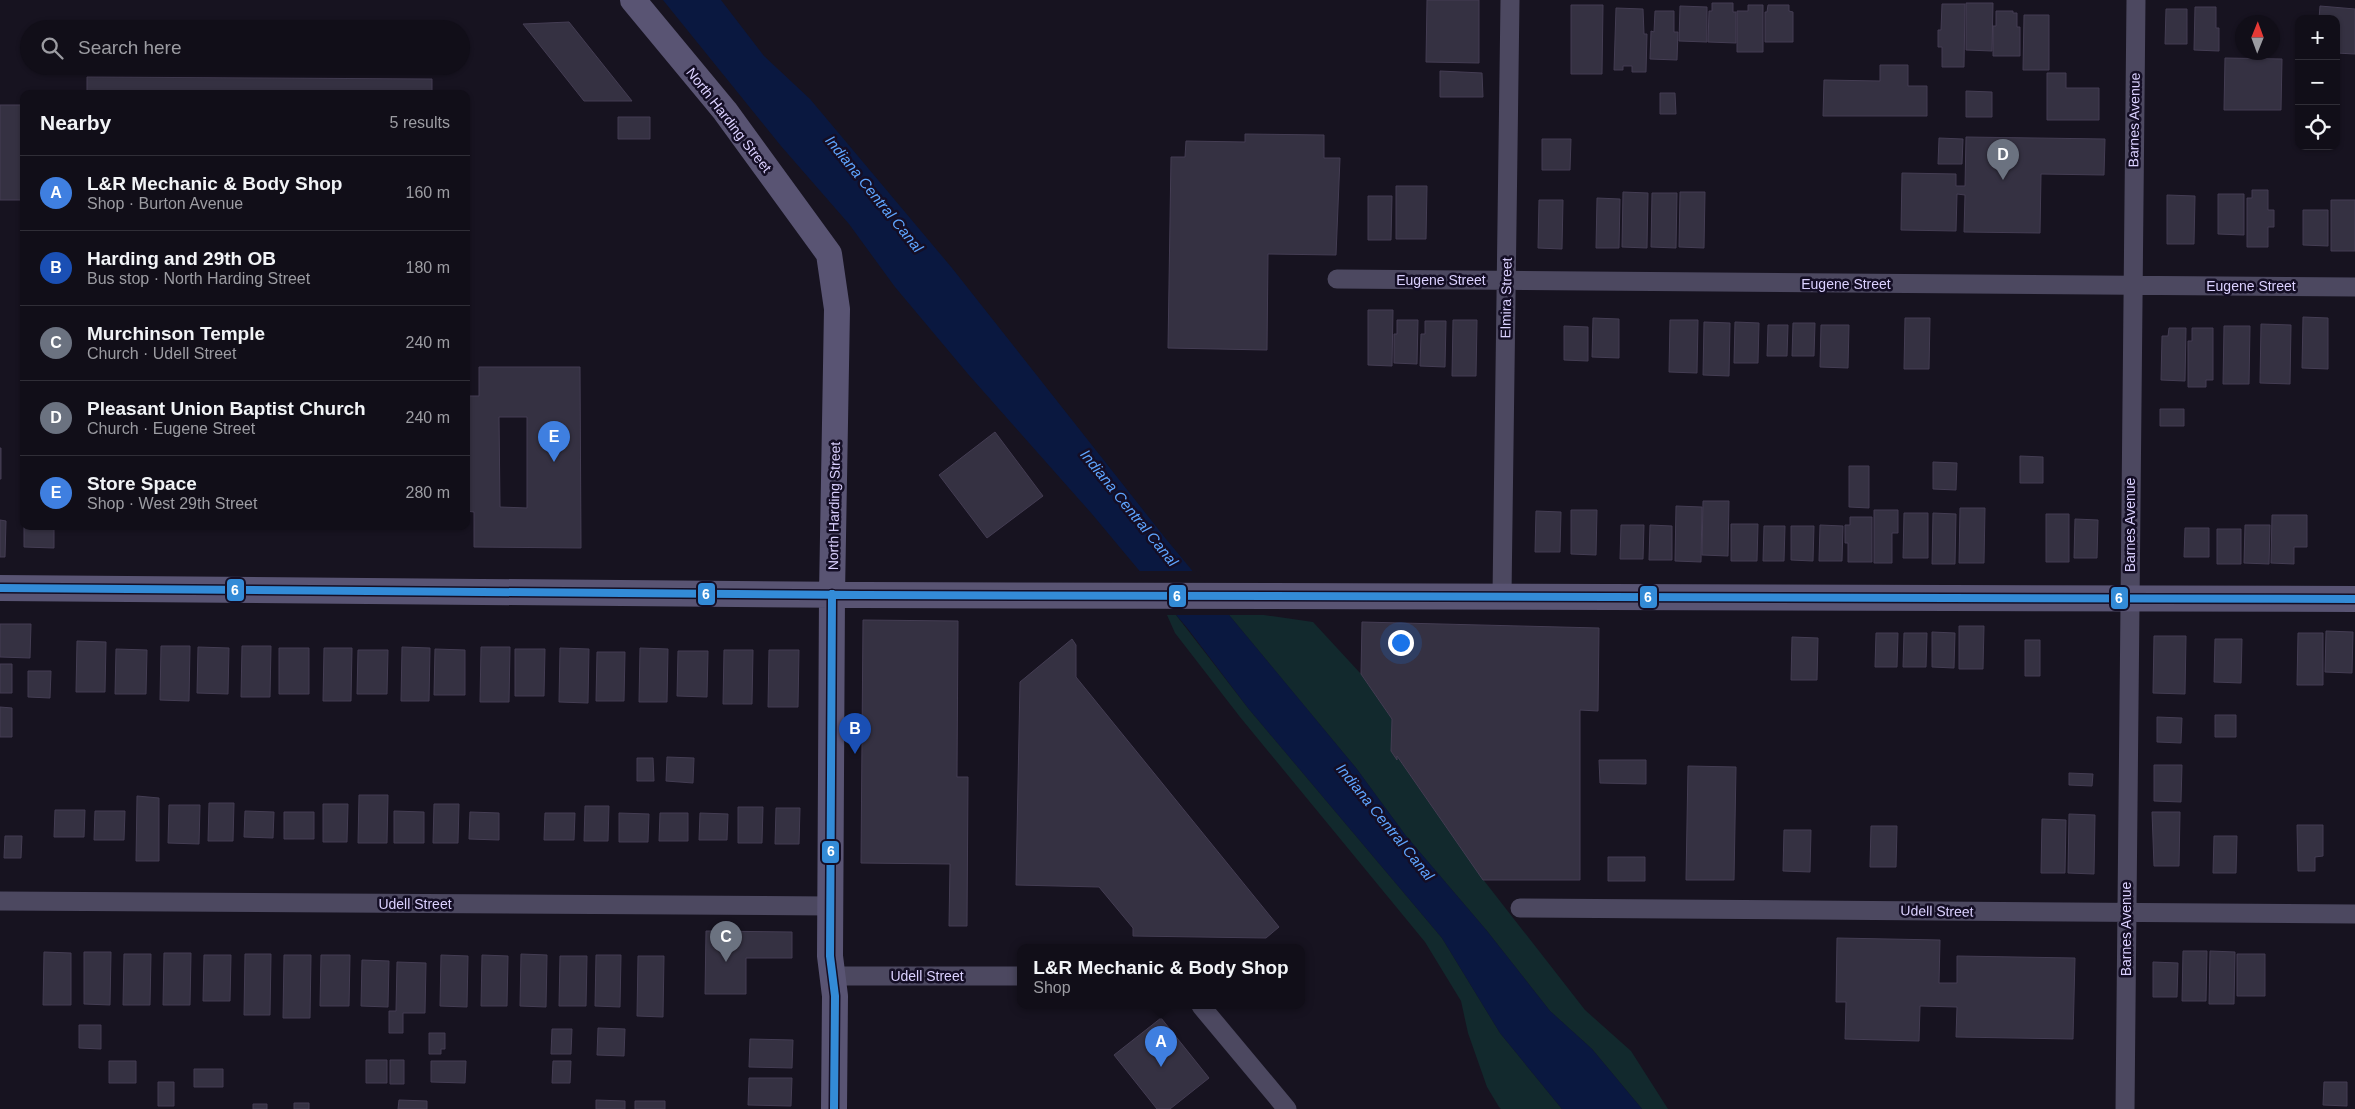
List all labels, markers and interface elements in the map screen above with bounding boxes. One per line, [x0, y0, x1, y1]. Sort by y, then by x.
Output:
north arrow [2235, 15, 2280, 60]
map controls [2295, 15, 2340, 150]
button: + [2295, 15, 2340, 60]
search box [20, 20, 470, 75]
icon: search [38, 34, 66, 62]
text: Search here [78, 37, 182, 58]
button: − [2295, 60, 2340, 105]
street label: North Harding Street [683, 64, 775, 176]
street label: Barnes Avenue [2125, 72, 2143, 167]
button: locate [2295, 105, 2340, 150]
text: Nearby [40, 111, 111, 134]
text: 5 results [390, 114, 450, 131]
water label: Indiana Central Canal [822, 132, 927, 256]
pin: D [1987, 139, 2019, 180]
text: L&R Mechanic & Body Shop [87, 173, 342, 194]
text: A [50, 184, 62, 201]
text: 160 m [406, 184, 450, 201]
text: Shop · Burton Avenue [87, 195, 243, 212]
text: Harding and 29th OB [87, 248, 276, 269]
street label: Elmira Street [1497, 257, 1515, 339]
text: B [50, 259, 62, 276]
text: 180 m [406, 259, 450, 276]
text: Bus stop · North Harding Street [87, 270, 310, 287]
street label: Eugene Street [1396, 272, 1486, 288]
street label: Eugene Street [1801, 276, 1891, 292]
street label: Eugene Street [2206, 278, 2296, 294]
text: Murchinson Temple [87, 323, 265, 344]
text: C [50, 334, 62, 351]
text: 240 m [406, 334, 450, 351]
text: Church · Udell Street [87, 345, 236, 362]
text: Pleasant Union Baptist Church [87, 398, 366, 419]
text: D [50, 409, 62, 426]
text: 240 m [406, 409, 450, 426]
text: Church · Eugene Street [87, 420, 255, 437]
pin: E [538, 421, 570, 462]
street label: North Harding Street [825, 442, 843, 570]
water label: Indiana Central Canal [1077, 446, 1182, 570]
text: Store Space [87, 473, 197, 494]
street label: Barnes Avenue [2122, 477, 2138, 572]
text: E [51, 484, 61, 501]
text: 280 m [406, 484, 450, 501]
text: Shop · West 29th Street [87, 495, 257, 512]
line badge: 6 [226, 578, 245, 602]
text: 6 [231, 582, 239, 598]
line badge: 6 [697, 582, 716, 606]
line badge: 6 [1168, 584, 1187, 608]
line badge: 6 [1639, 585, 1658, 609]
text: 6 [702, 586, 710, 602]
line badge: 6 [2110, 586, 2129, 610]
text: 6 [1173, 588, 1181, 604]
text: 6 [1644, 589, 1652, 605]
text: 6 [2115, 590, 2123, 606]
your location [1388, 630, 1414, 656]
pin: B [839, 713, 871, 754]
water label: Indiana Central Canal [1333, 760, 1438, 884]
line badge: 6 [821, 840, 840, 864]
text: 6 [827, 843, 835, 859]
street label: Barnes Avenue [2118, 881, 2134, 976]
street label: Udell Street [378, 896, 452, 912]
street label: Udell Street [1900, 902, 1974, 920]
pin: C [710, 921, 742, 962]
popup [1017, 944, 1305, 1009]
text: L&R Mechanic & Body Shop [1033, 957, 1289, 978]
street label: Udell Street [890, 968, 964, 984]
text: Shop [1033, 979, 1071, 996]
pin: A [1145, 1026, 1177, 1067]

